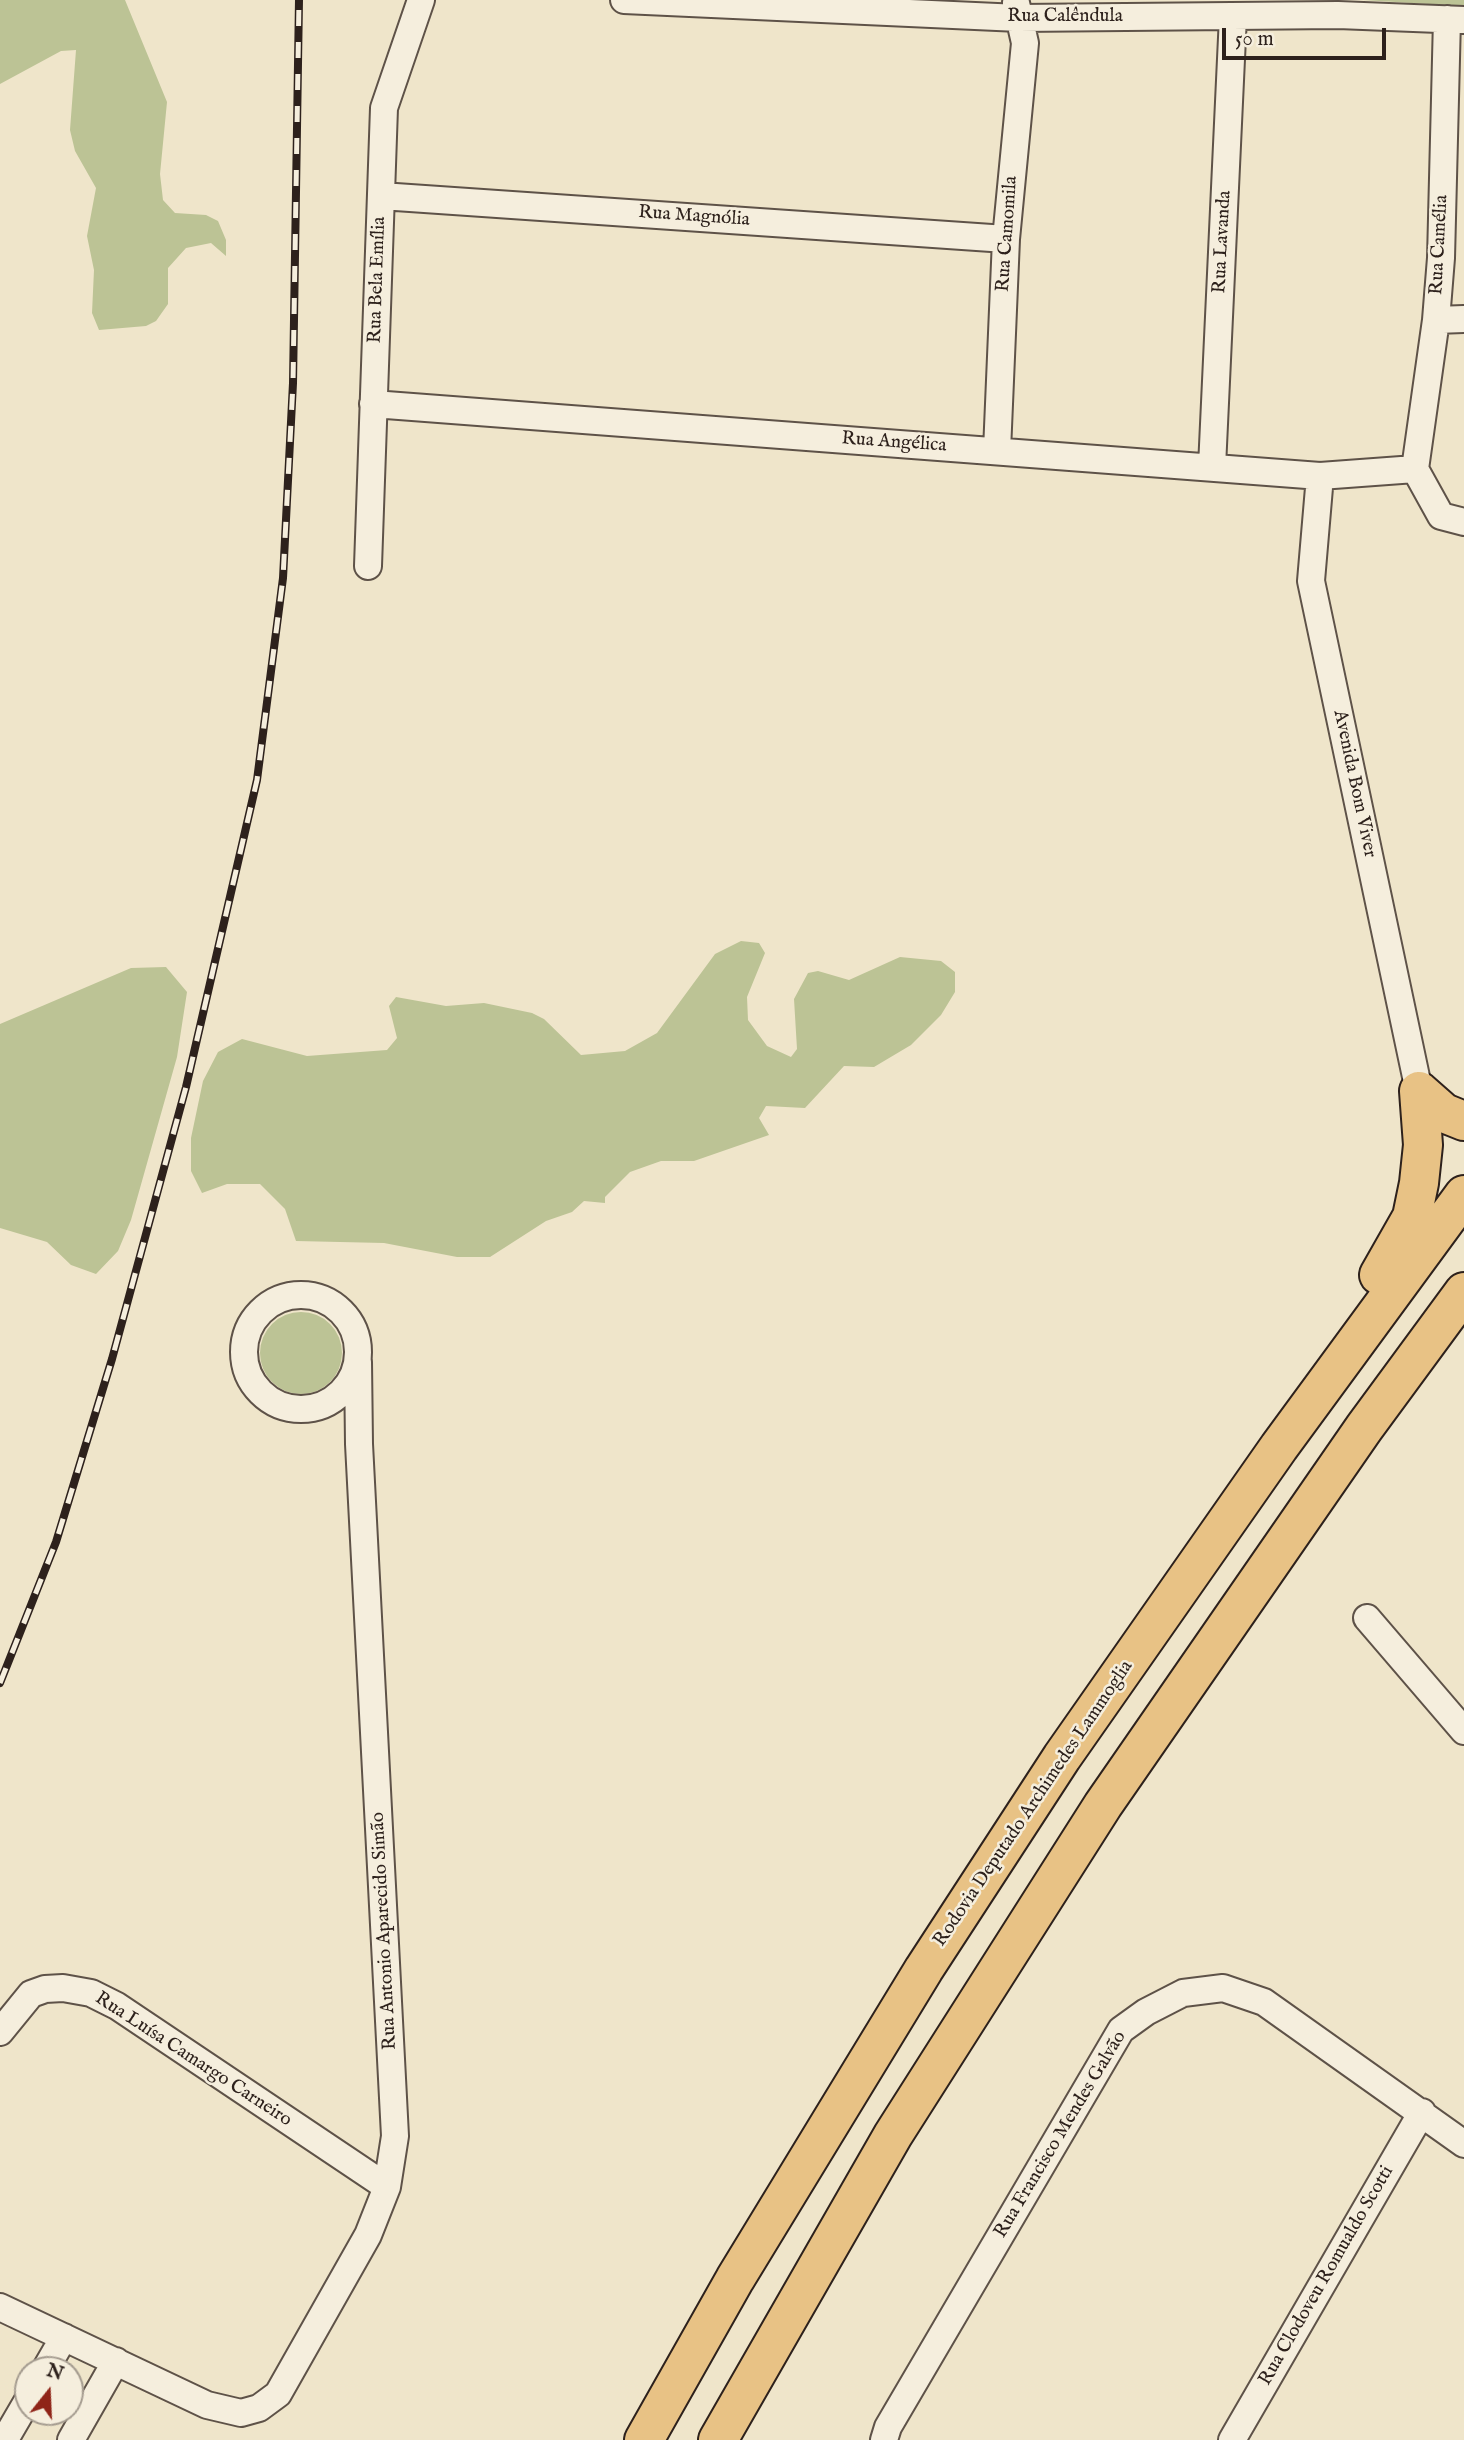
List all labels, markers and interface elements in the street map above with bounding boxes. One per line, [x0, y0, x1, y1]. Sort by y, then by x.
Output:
street label: Rua Calêndula [1007, 6, 1123, 28]
scale bar [1226, 14, 1390, 58]
text: 50 m [1235, 26, 1274, 53]
street label: Rua Camomila [993, 175, 1023, 293]
street label: Rua Lavanda [1209, 190, 1237, 294]
street label: Rua Camélia [1426, 194, 1454, 296]
street label: Rua Magnólia [637, 202, 751, 232]
street label: Rua Bela Emília [364, 216, 392, 344]
street label: Rua Angélica [841, 428, 947, 458]
street label: Avenida Bom Viver [1327, 708, 1381, 860]
street label: Rodovia Deputado Archimedes Lammoglia [929, 1657, 1139, 1951]
street label: Rua Antonio Aparecido Simão [367, 1811, 403, 2051]
street label: Rua Luísa Camargo Carneiro [90, 1988, 296, 2132]
street label: Rua Francisco Mendes Galvão [990, 2027, 1132, 2243]
street label: Rua Clodoveu Romualdo Scotti [1255, 2162, 1399, 2390]
north arrow [14, 2356, 84, 2426]
text: N [43, 2359, 66, 2387]

